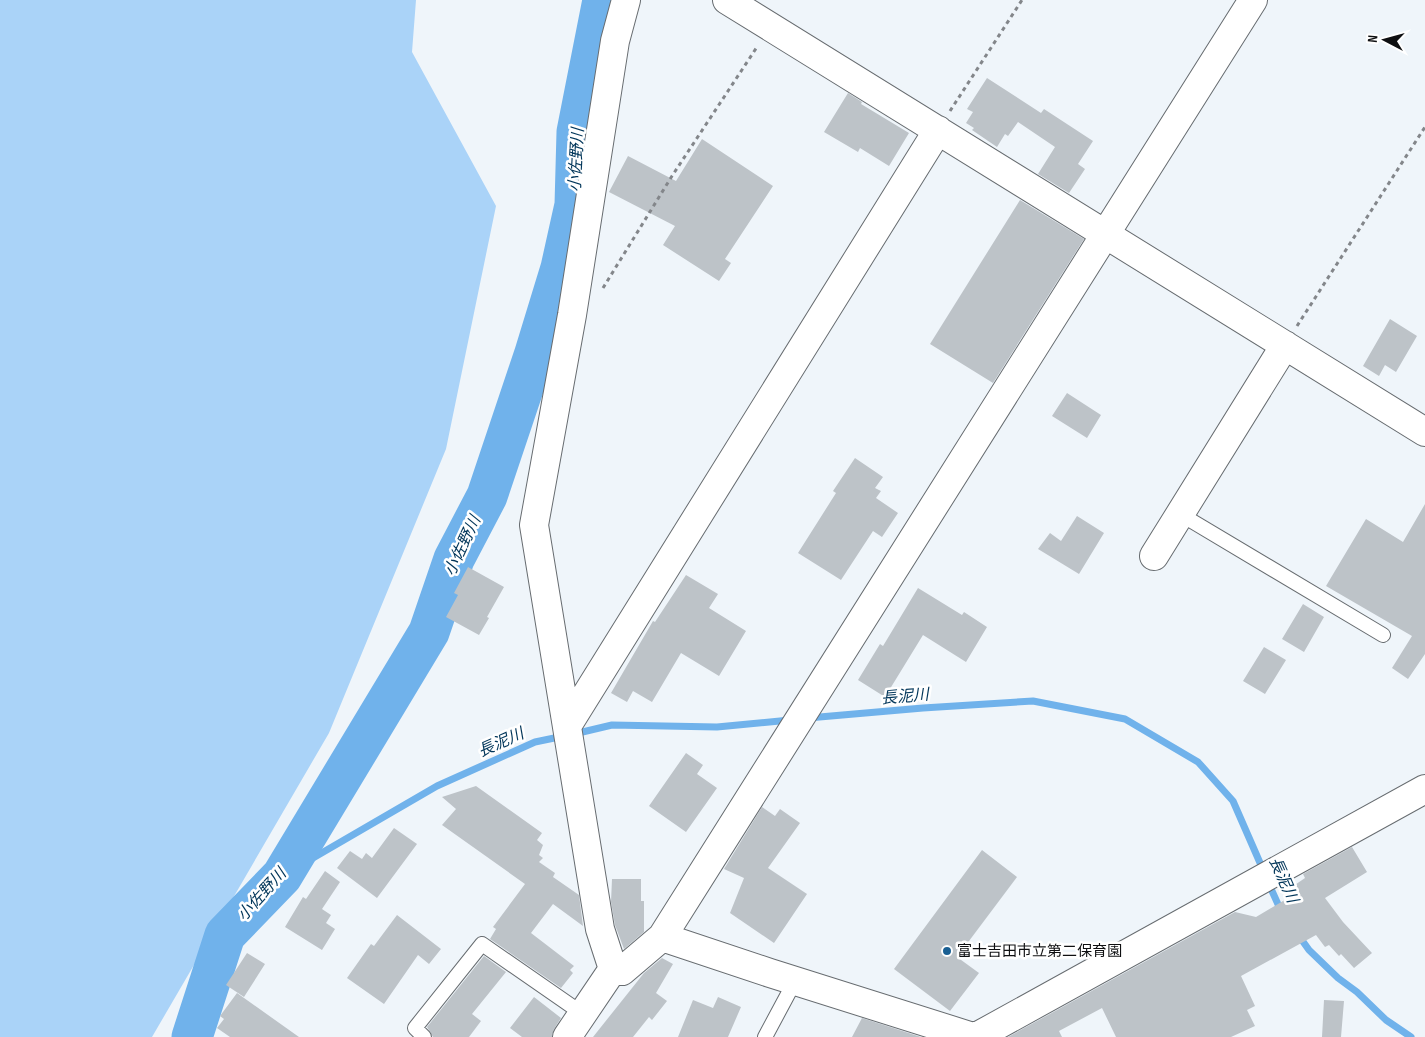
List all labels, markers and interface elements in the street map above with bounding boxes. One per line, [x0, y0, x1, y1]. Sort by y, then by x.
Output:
north arrow [1360, 15, 1410, 65]
text: N [1364, 34, 1381, 43]
water label: 小佐野川 [566, 126, 588, 192]
water label: 小佐野川 [441, 511, 486, 579]
water label: 長泥川 [880, 685, 932, 709]
water label: 長泥川 [475, 724, 529, 761]
water label: 長泥川 [1265, 854, 1302, 908]
water label: 小佐野川 [234, 863, 292, 925]
place label: 富士吉田市立第二保育園 [957, 942, 1122, 961]
marker: 富士吉田市立第二保育園 [941, 945, 953, 957]

